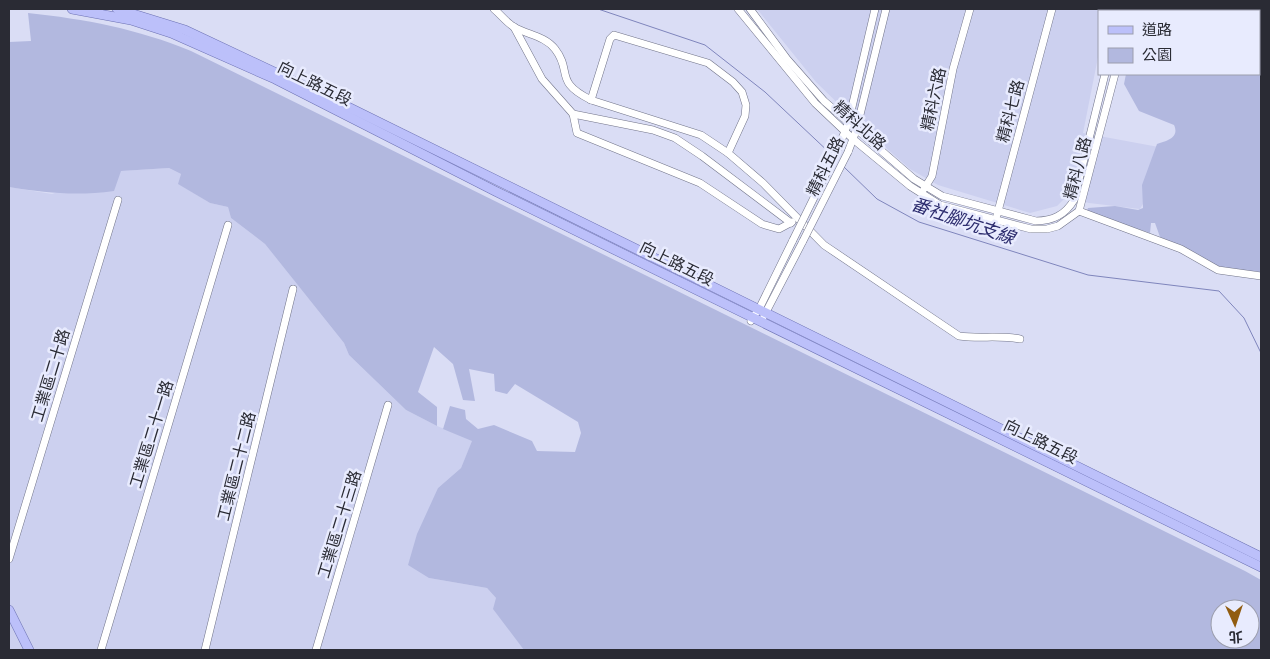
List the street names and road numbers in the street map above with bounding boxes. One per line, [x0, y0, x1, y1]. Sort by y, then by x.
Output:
street label: 向上路五段 [275, 56, 356, 110]
street label: 精科六路 [916, 65, 949, 132]
street label: 精科七路 [991, 77, 1028, 145]
street label: 精科北路 [830, 95, 891, 154]
street label: 精科五路 [801, 132, 848, 199]
street label: 精科八路 [1058, 134, 1095, 202]
street label: 向上路五段 [637, 236, 718, 290]
street label: 工業區二十路 [25, 326, 74, 424]
street label: 工業區二十一路 [124, 377, 177, 490]
street label: 工業區二十二路 [212, 409, 259, 523]
street label: 向上路五段 [1001, 414, 1082, 468]
street label: 工業區二十三路 [312, 467, 365, 580]

